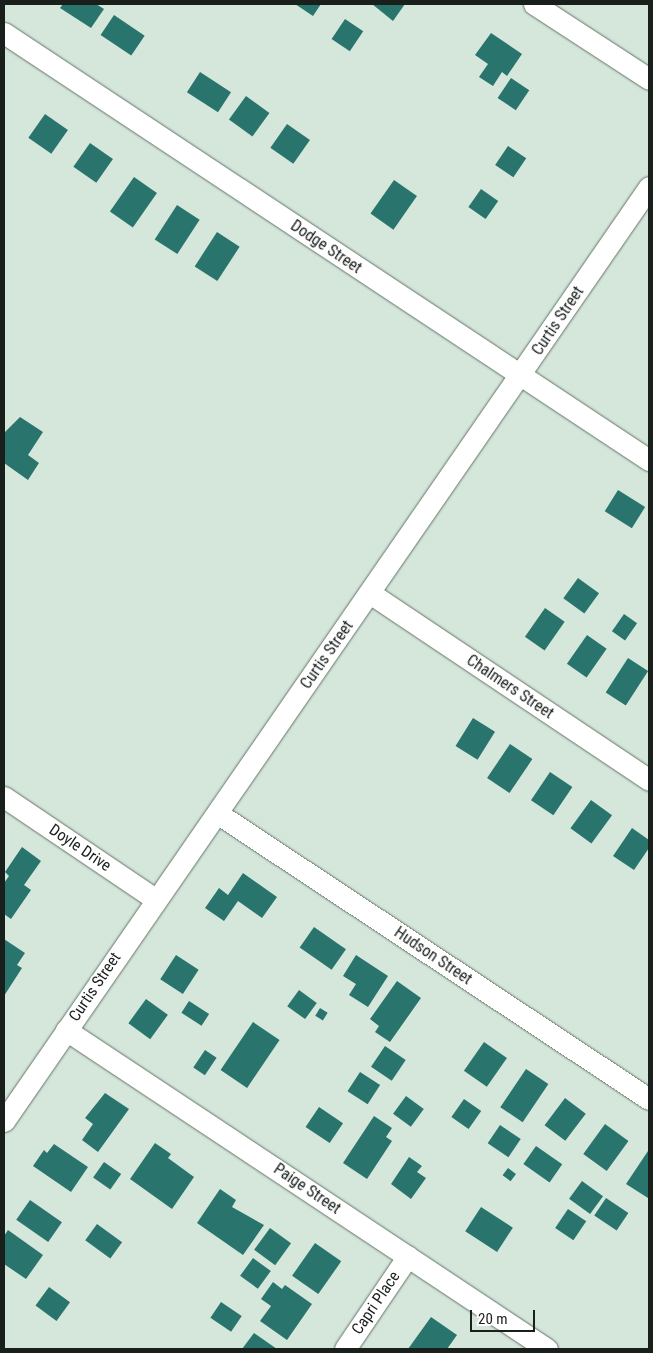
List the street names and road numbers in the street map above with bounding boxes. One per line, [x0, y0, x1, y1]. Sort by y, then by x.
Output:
street label: Dodge Street [287, 216, 365, 278]
street label: Curtis Street [528, 283, 588, 359]
street label: Curtis Street [296, 617, 358, 693]
street label: Chalmers Street [463, 651, 557, 723]
street label: Doyle Drive [45, 820, 115, 876]
street label: Hudson Street [390, 923, 476, 989]
street label: Curtis Street [65, 949, 125, 1025]
street label: Paige Street [270, 1160, 344, 1218]
street label: Capri Place [348, 1268, 404, 1338]

